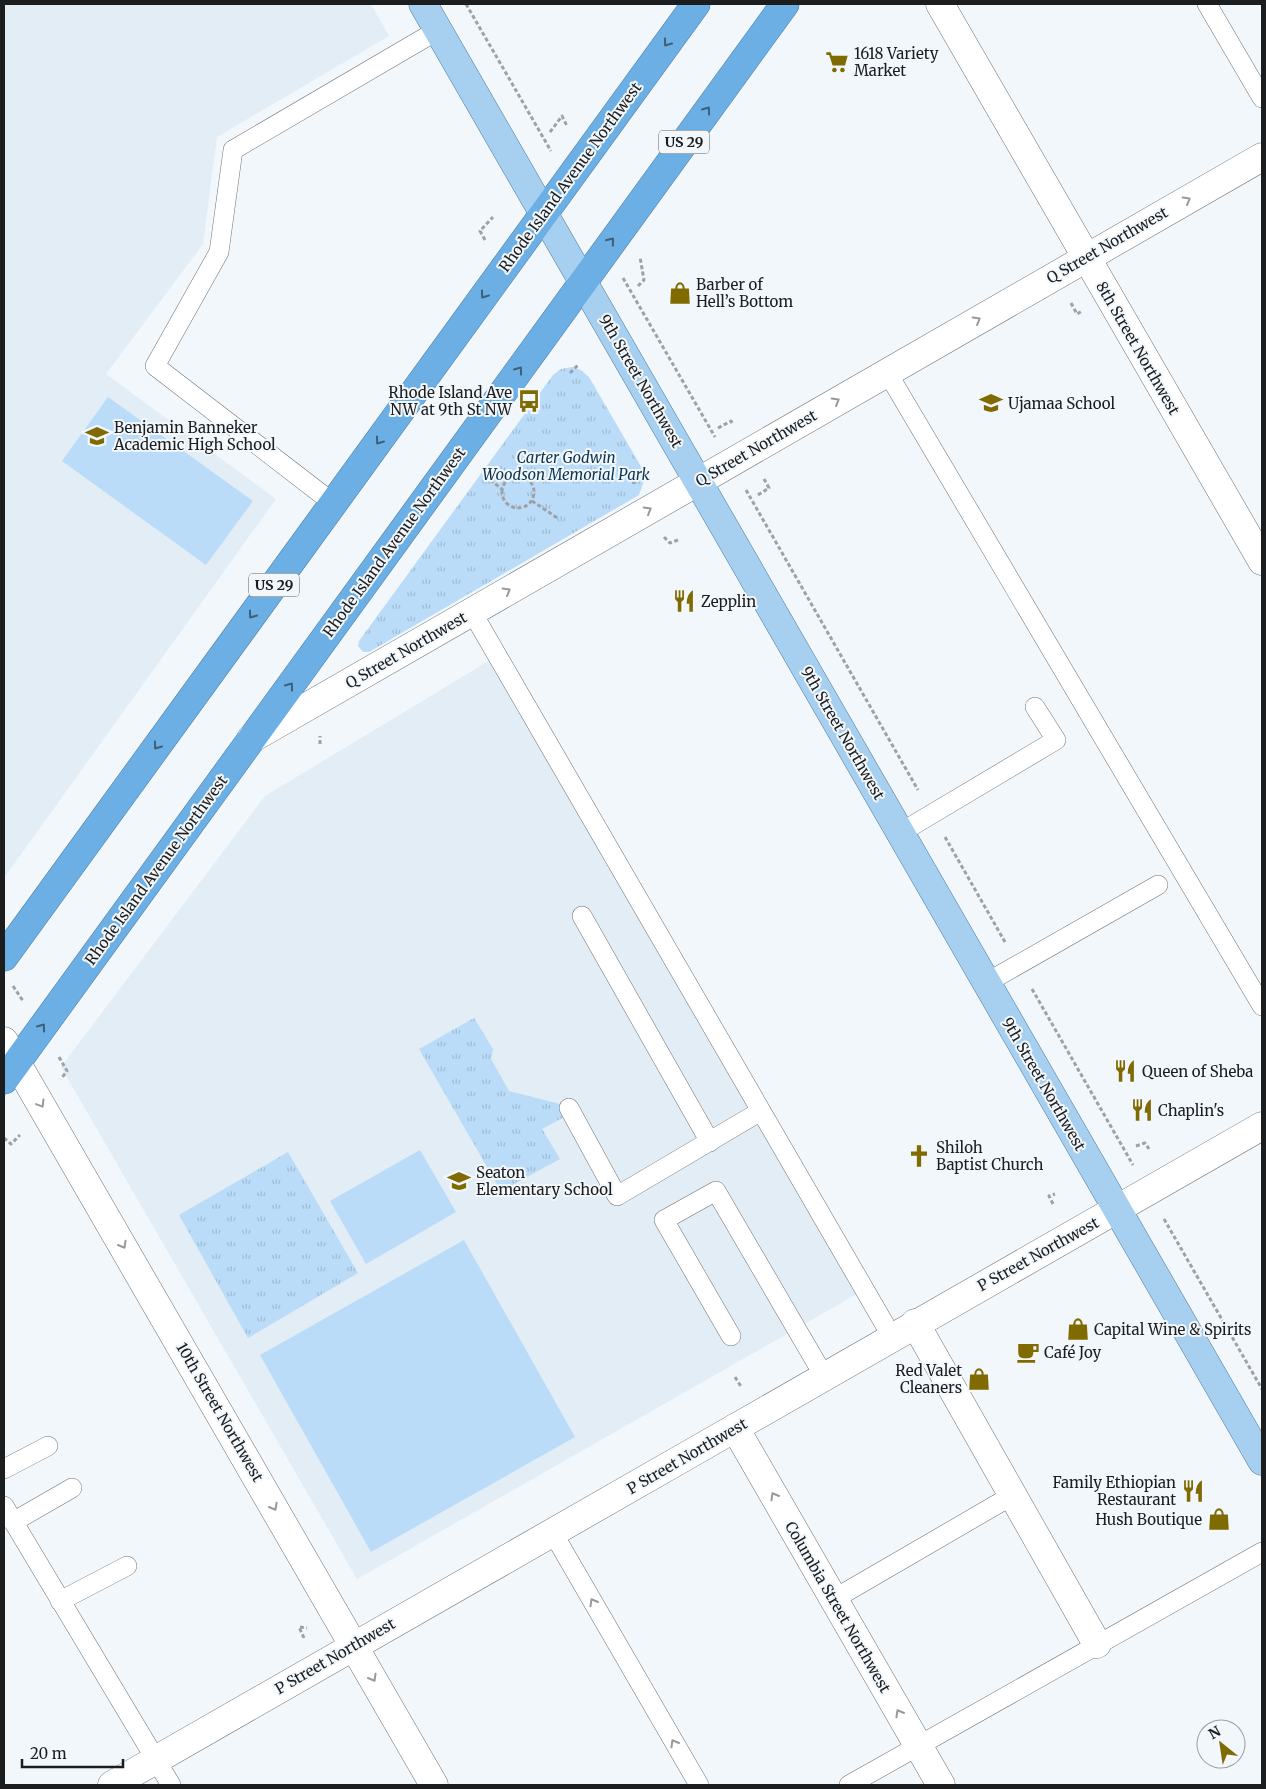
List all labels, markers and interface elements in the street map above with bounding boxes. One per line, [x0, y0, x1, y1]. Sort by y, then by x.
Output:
one-way arrow [664, 37, 673, 47]
place label: 1618 Variety Market [854, 44, 939, 80]
supermarket icon: 1618 Variety Market [824, 49, 850, 75]
street label: Rhode Island Avenue Northwest [495, 78, 645, 276]
one-way arrow [702, 107, 710, 116]
road number: US 29 [659, 130, 709, 154]
one-way arrow [1181, 196, 1190, 206]
street label: Q Street Northwest [1043, 202, 1171, 287]
one-way arrow [606, 238, 614, 247]
place label: Barber of Hell’s Bottom [696, 275, 793, 311]
street label: 8th Street Northwest [1092, 278, 1184, 418]
shop icon: Barber of Hell’s Bottom [667, 280, 693, 306]
one-way arrow [481, 289, 490, 299]
street label: 9th Street Northwest [595, 311, 687, 451]
one-way arrow [971, 317, 980, 327]
one-way arrow [513, 366, 522, 376]
place label: Rhode Island Ave NW at 9th St NW [388, 383, 513, 419]
bus stop icon: Rhode Island Ave NW at 9th St NW [516, 388, 542, 414]
school or university icon: Ujamaa School [978, 390, 1004, 416]
place label: Ujamaa School [1008, 394, 1115, 413]
one-way arrow [831, 398, 840, 408]
street label: Q Street Northwest [692, 405, 820, 490]
place label: Benjamin Banneker Academic High School [113, 418, 276, 454]
school or university icon: Benjamin Banneker Academic High School [84, 423, 110, 449]
one-way arrow [376, 435, 384, 444]
street label: Rhode Island Avenue Northwest [319, 443, 469, 641]
park label: Carter Godwin Woodson Memorial Park [482, 448, 651, 484]
one-way arrow [643, 507, 652, 517]
road number: US 29 [249, 574, 299, 596]
one-way arrow [502, 588, 511, 598]
restaurant icon: Zepplin [671, 588, 697, 614]
place label: Zepplin [701, 592, 756, 611]
street label: Q Street Northwest [342, 607, 470, 692]
one-way arrow [249, 609, 258, 619]
street label: 9th Street Northwest [797, 663, 889, 803]
one-way arrow [284, 682, 293, 692]
one-way arrow [154, 740, 163, 750]
street label: Rhode Island Avenue Northwest [81, 771, 231, 969]
street label: 9th Street Northwest [998, 1014, 1090, 1154]
one-way arrow [36, 1023, 46, 1032]
restaurant icon: Queen of Sheba [1112, 1058, 1138, 1084]
place label: Queen of Sheba [1142, 1062, 1253, 1081]
restaurant icon: Chaplin's [1129, 1097, 1155, 1123]
one-way arrow [35, 1099, 45, 1108]
place label: Chaplin's [1158, 1101, 1224, 1120]
place label: Shiloh Baptist Church [936, 1138, 1043, 1174]
church icon: Shiloh Baptist Church [906, 1143, 932, 1169]
place label: Seaton Elementary School [476, 1163, 613, 1199]
school or university icon: Seaton Elementary School [446, 1168, 472, 1194]
street label: P Street Northwest [974, 1213, 1102, 1295]
one-way arrow [116, 1239, 126, 1248]
shop icon: Capital Wine & Spirits [1065, 1316, 1091, 1342]
place label: Capital Wine & Spirits [1094, 1320, 1251, 1339]
street label: 10th Street Northwest [172, 1339, 268, 1485]
cafe icon: Café Joy [1015, 1339, 1041, 1365]
place label: Café Joy [1044, 1343, 1102, 1362]
place label: Red Valet Cleaners [895, 1361, 962, 1397]
shop icon: Red Valet Cleaners [966, 1366, 992, 1392]
street label: P Street Northwest [623, 1414, 751, 1498]
place label: Family Ethiopian Restaurant [1053, 1473, 1176, 1509]
restaurant icon: Family Ethiopian Restaurant [1180, 1478, 1206, 1504]
one-way arrow [771, 1493, 781, 1502]
one-way arrow [268, 1501, 278, 1510]
shop icon: Hush Boutique [1206, 1506, 1232, 1532]
place label: Hush Boutique [1095, 1510, 1202, 1529]
street label: Columbia Street Northwest [781, 1518, 895, 1696]
one-way arrow [589, 1599, 599, 1608]
street label: P Street Northwest [271, 1614, 399, 1698]
one-way arrow [366, 1672, 376, 1681]
one-way arrow [896, 1709, 906, 1718]
north arrow [1196, 1719, 1246, 1769]
text: N [1205, 1722, 1224, 1743]
scale bar [22, 1736, 124, 1768]
one-way arrow [671, 1739, 681, 1748]
text: 20 m [30, 1744, 67, 1763]

